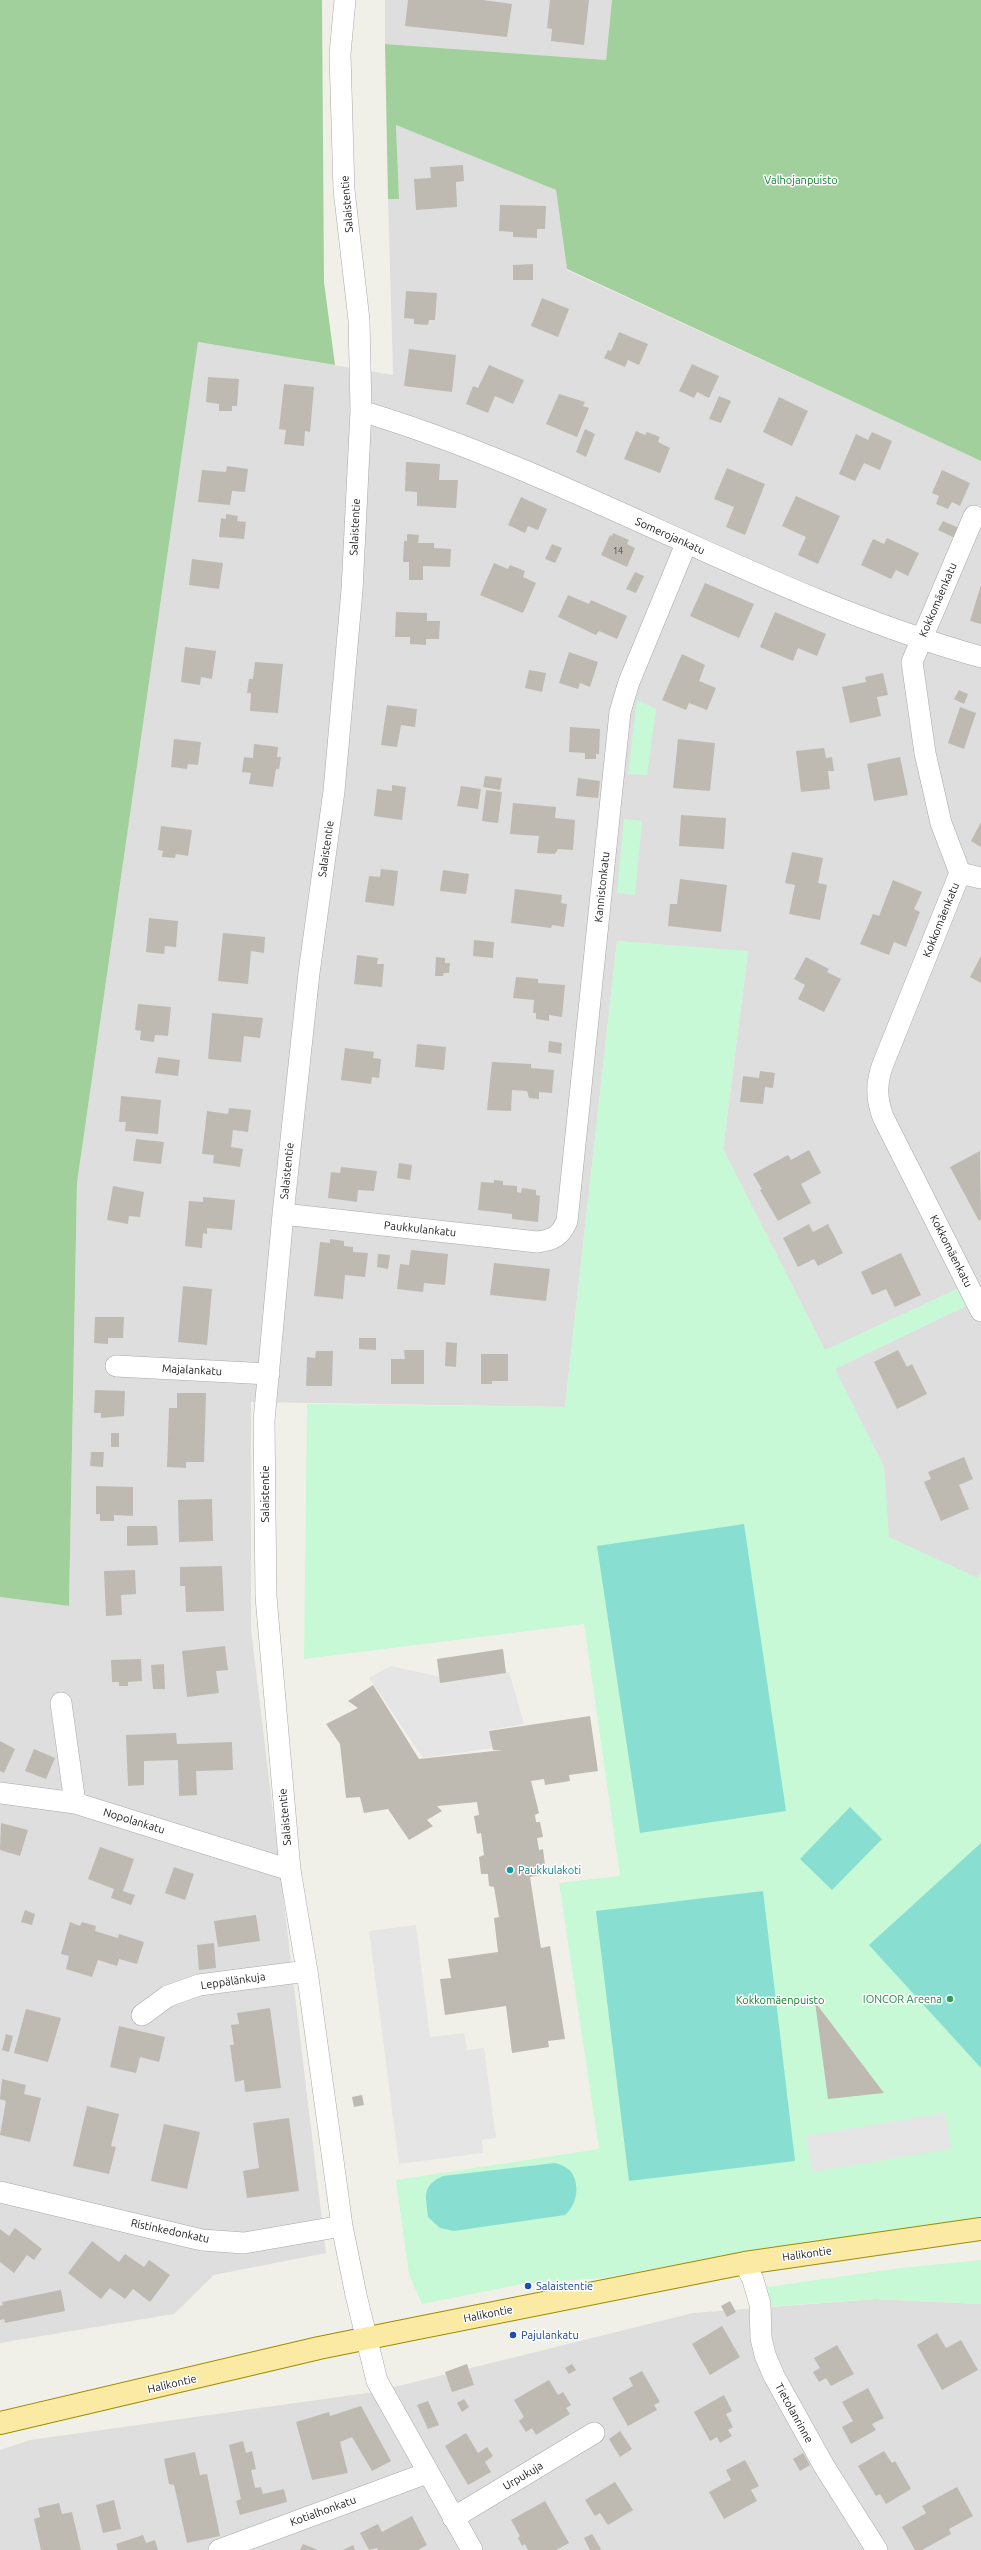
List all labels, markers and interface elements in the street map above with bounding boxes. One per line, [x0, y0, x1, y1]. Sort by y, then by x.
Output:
park label: Valhojanpuisto [764, 173, 838, 187]
street label: Salaistentie [338, 175, 356, 233]
street label: Salaistentie [347, 498, 363, 556]
street label: Somerojankatu [633, 515, 707, 557]
house number: 14 [613, 546, 623, 556]
street label: Kokkomäenkatu [916, 561, 960, 639]
street label: Salaistentie [315, 820, 337, 878]
street label: Kannistonkatu [592, 851, 612, 923]
street label: Kokkomäenkatu [920, 881, 962, 959]
street label: Salaistentie [277, 1142, 297, 1200]
street label: Kokkomäenkatu [927, 1213, 975, 1289]
street label: Paukkulankatu [383, 1219, 457, 1239]
street label: Majalankatu [162, 1362, 222, 1378]
street label: Salaistentie [258, 1465, 272, 1523]
street label: Salaistentie [276, 1788, 294, 1846]
street label: Nopolankatu [102, 1805, 166, 1837]
place label: Paukkulakoti [518, 1863, 581, 1877]
marker: Paukkulakoti [505, 1865, 515, 1875]
street label: Leppälänkuja [200, 1970, 266, 1992]
place label: IONCOR Areena [863, 1992, 942, 2006]
park label: Kokkomäenpuisto [736, 1993, 824, 2007]
marker: IONCOR Areena [945, 1994, 955, 2004]
street label: Ristinkedonkatu [130, 2216, 210, 2246]
street label: Halikontie [781, 2244, 833, 2264]
place label: Salaistentie [536, 2279, 593, 2293]
marker: Salaistentie [523, 2281, 533, 2291]
street label: Halikontie [462, 2303, 514, 2325]
place label: Pajulankatu [521, 2328, 579, 2342]
marker: Pajulankatu [508, 2330, 518, 2340]
street label: Halikontie [146, 2372, 198, 2396]
street label: Tietolanrinne [772, 2381, 816, 2445]
street label: Urpukuja [501, 2459, 545, 2493]
street label: Kotialhonkatu [288, 2493, 358, 2529]

